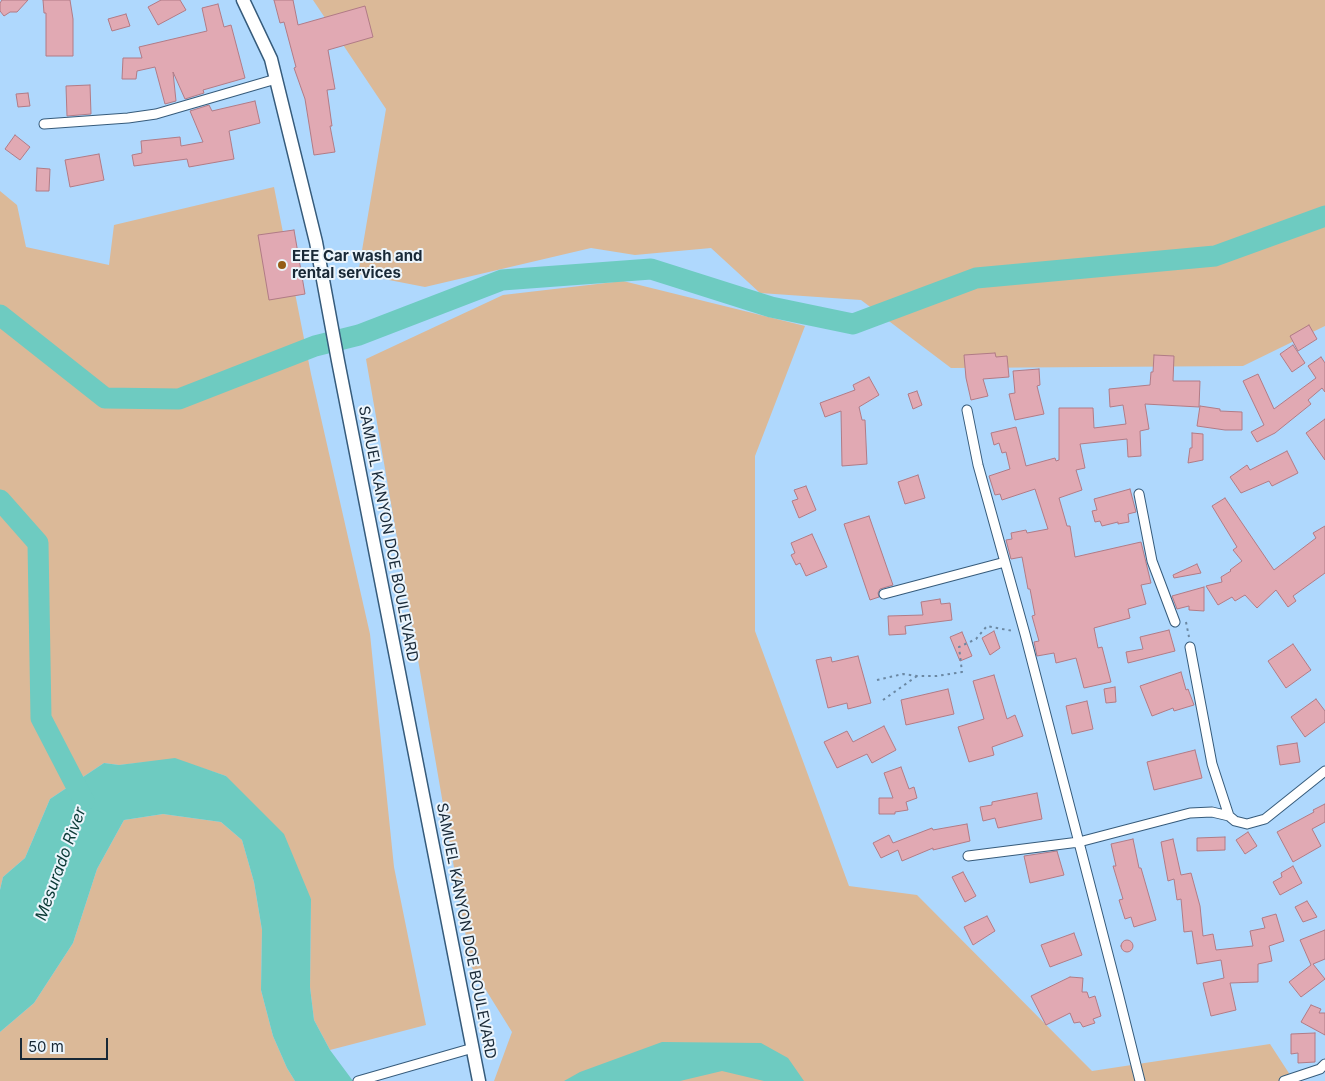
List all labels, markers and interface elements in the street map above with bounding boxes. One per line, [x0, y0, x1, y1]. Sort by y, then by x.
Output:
place label: EEE Car wash and rental services [292, 247, 423, 282]
marker: EEE Car wash and rental services [276, 259, 288, 271]
street label: SAMUEL KANYON DOE BOULEVARD [354, 404, 422, 664]
street label: SAMUEL KANYON DOE BOULEVARD [432, 801, 500, 1061]
water label: Mesurado River [32, 805, 90, 923]
scale bar [22, 1028, 110, 1060]
text: 50 m [28, 1037, 64, 1056]

